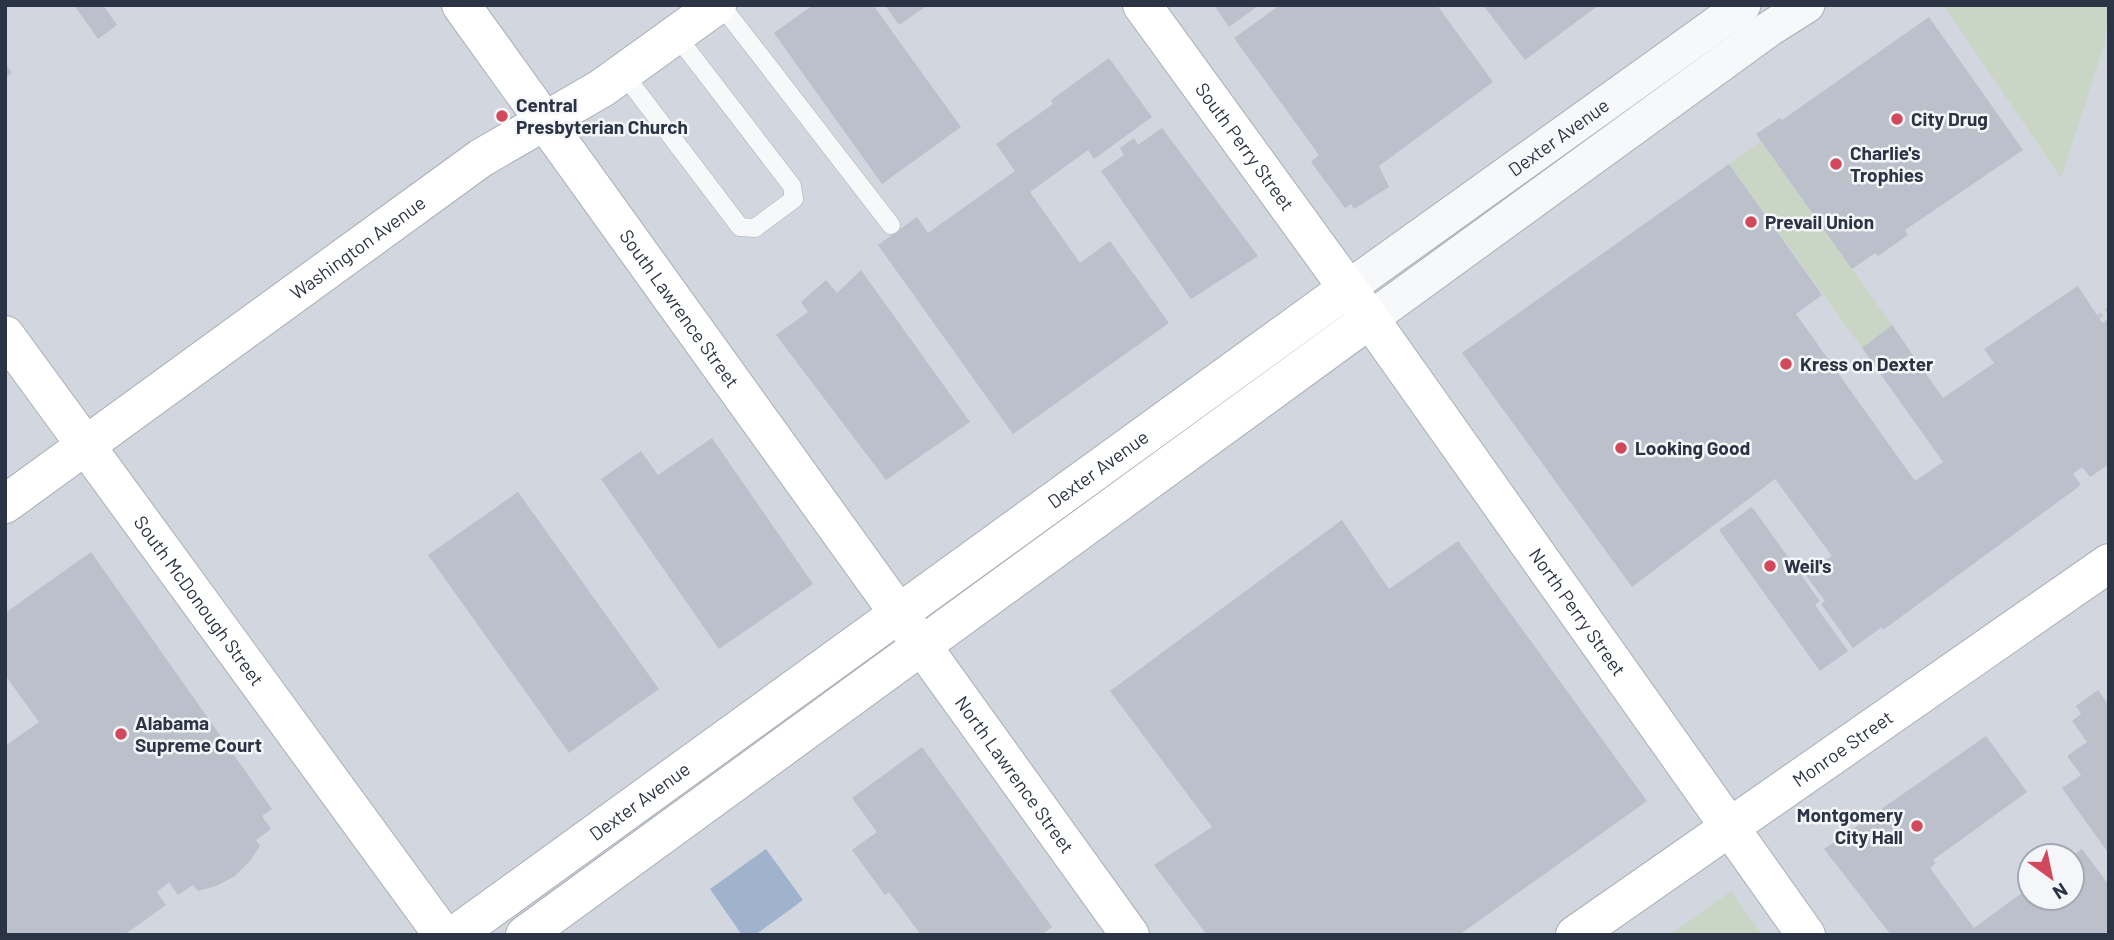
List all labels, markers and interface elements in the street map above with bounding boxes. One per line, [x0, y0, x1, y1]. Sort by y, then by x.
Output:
street label: South Perry Street [1191, 78, 1299, 215]
place label: Central Presbyterian Church [516, 93, 688, 138]
street label: Dexter Avenue [1503, 93, 1613, 181]
place label: City Drug [1911, 107, 1988, 130]
marker: Central Presbyterian Church [494, 108, 510, 124]
marker: City Drug [1889, 111, 1905, 127]
place label: Charlie's Trophies [1850, 141, 1923, 186]
marker: Charlie's Trophies [1828, 156, 1844, 172]
street label: Washington Avenue [285, 190, 430, 304]
place label: Prevail Union [1765, 210, 1874, 233]
marker: Prevail Union [1743, 214, 1759, 230]
street label: South Lawrence Street [615, 225, 744, 392]
place label: Kress on Dexter [1800, 352, 1934, 375]
marker: Kress on Dexter [1778, 356, 1794, 372]
street label: Dexter Avenue [1043, 425, 1152, 513]
place label: Looking Good [1635, 436, 1750, 459]
marker: Looking Good [1613, 440, 1629, 456]
street label: South McDonough Street [130, 511, 269, 690]
street label: North Perry Street [1525, 543, 1631, 680]
place label: Weil's [1784, 554, 1832, 577]
marker: Weil's [1762, 558, 1778, 574]
street label: North Lawrence Street [951, 691, 1079, 857]
street label: Monroe Street [1788, 705, 1897, 791]
place label: Alabama Supreme Court [135, 711, 262, 756]
marker: Alabama Supreme Court [113, 726, 129, 742]
street label: Dexter Avenue [585, 757, 694, 845]
place label: Montgomery City Hall [1797, 803, 1903, 848]
marker: Montgomery City Hall [1909, 818, 1925, 834]
north arrow [2016, 842, 2086, 912]
text: N [2049, 879, 2072, 905]

